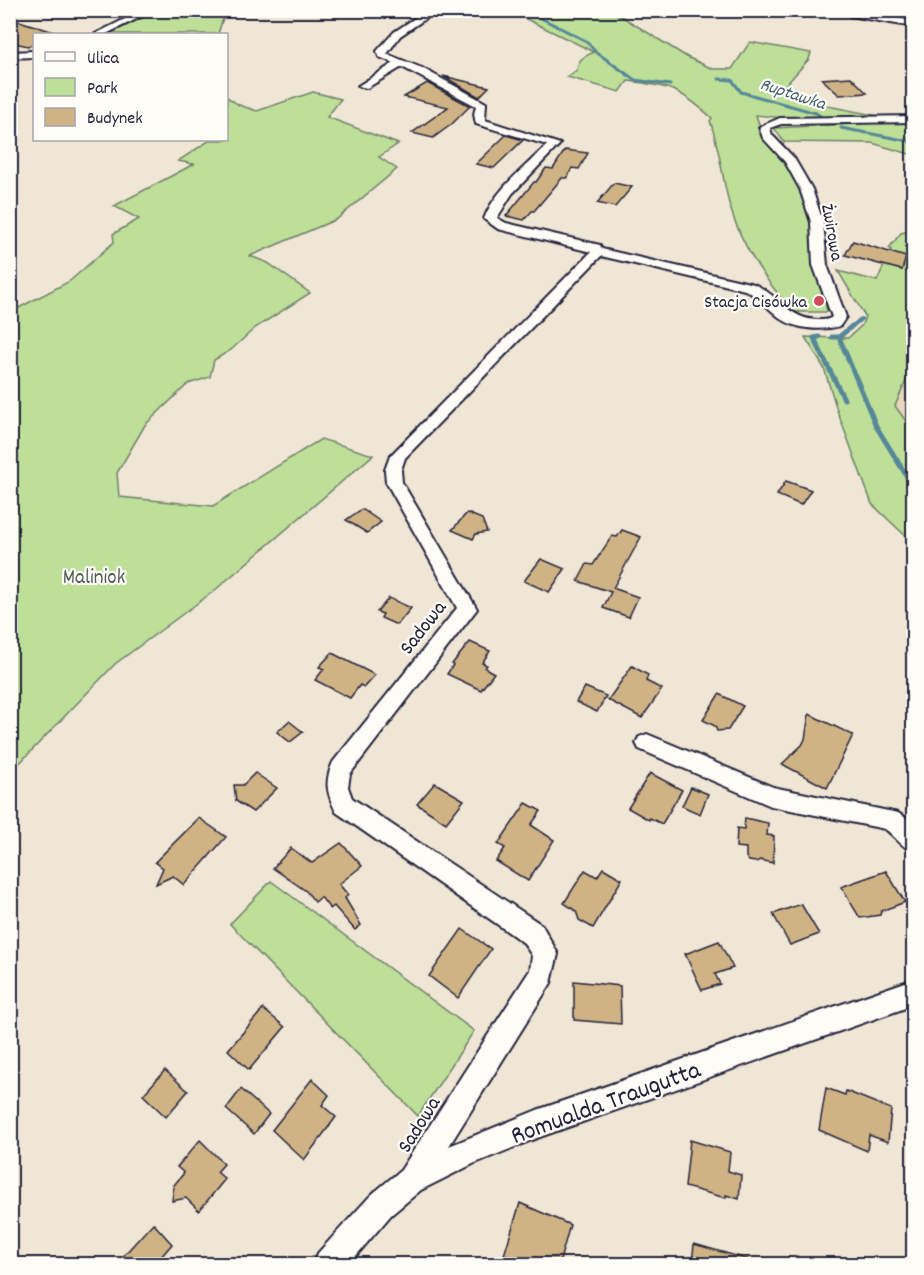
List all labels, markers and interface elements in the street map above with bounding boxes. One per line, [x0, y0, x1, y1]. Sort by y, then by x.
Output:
legend [33, 33, 228, 141]
text: Ulica [87, 47, 119, 72]
water label: Ruptawka [756, 73, 830, 118]
text: Park [87, 77, 118, 102]
text: Budynek [87, 107, 143, 132]
street label: Żwirowa [813, 202, 848, 264]
place label: Stacja Cisówka [704, 291, 808, 316]
marker: Stacja Cisówka [812, 294, 826, 308]
park label: Maliniok [63, 564, 125, 594]
street label: Sadowa [394, 594, 456, 662]
street label: Romualda Traugutta [506, 1053, 707, 1156]
street label: Sadowa [391, 1091, 450, 1160]

